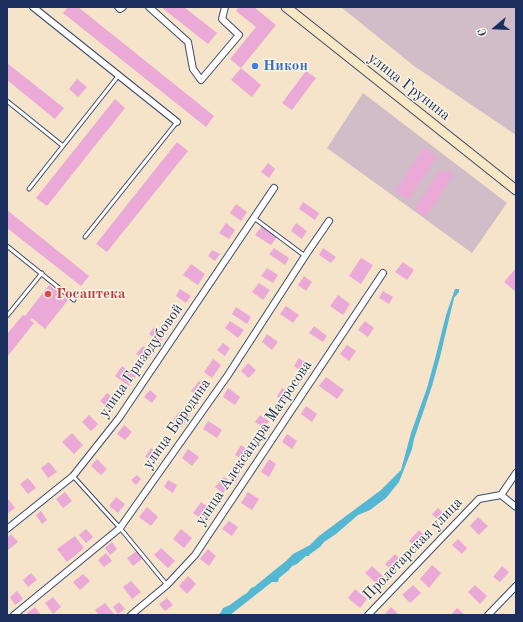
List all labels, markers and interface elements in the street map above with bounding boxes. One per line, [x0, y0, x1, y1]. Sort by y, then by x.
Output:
north arrow [475, 8, 515, 48]
text: С [477, 27, 490, 37]
street label: улица Грунина [364, 49, 454, 125]
place label: Никон [263, 57, 308, 75]
marker: Никон [250, 61, 260, 71]
place label: Госаптека [56, 285, 126, 303]
marker: Госаптека [43, 289, 53, 299]
street label: улица Гризодубовой [95, 301, 187, 421]
street label: улица Александра Матросова [192, 357, 316, 529]
street label: улица Бородина [139, 375, 215, 473]
street label: Пролетарская улица [359, 494, 467, 604]

